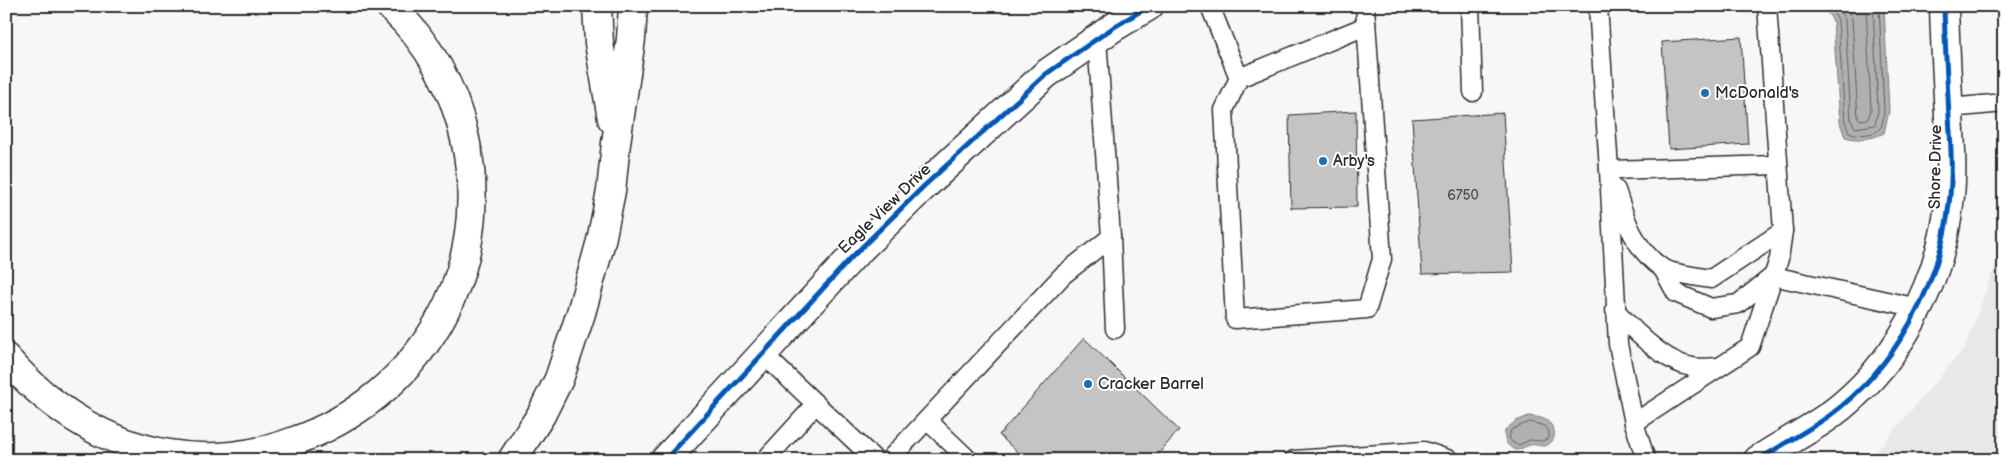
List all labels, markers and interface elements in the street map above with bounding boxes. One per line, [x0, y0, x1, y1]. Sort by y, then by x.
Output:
place label: McDonald's [1715, 84, 1799, 103]
marker: McDonald's [1699, 87, 1711, 99]
street label: Shore Drive [1926, 124, 1946, 209]
place label: Arby's [1333, 152, 1375, 171]
marker: Arby's [1317, 155, 1329, 167]
street label: Eagle View Drive [835, 160, 936, 258]
house number: 6750 [1447, 187, 1479, 204]
place label: Cracker Barrel [1098, 375, 1204, 394]
marker: Cracker Barrel [1082, 378, 1094, 390]

